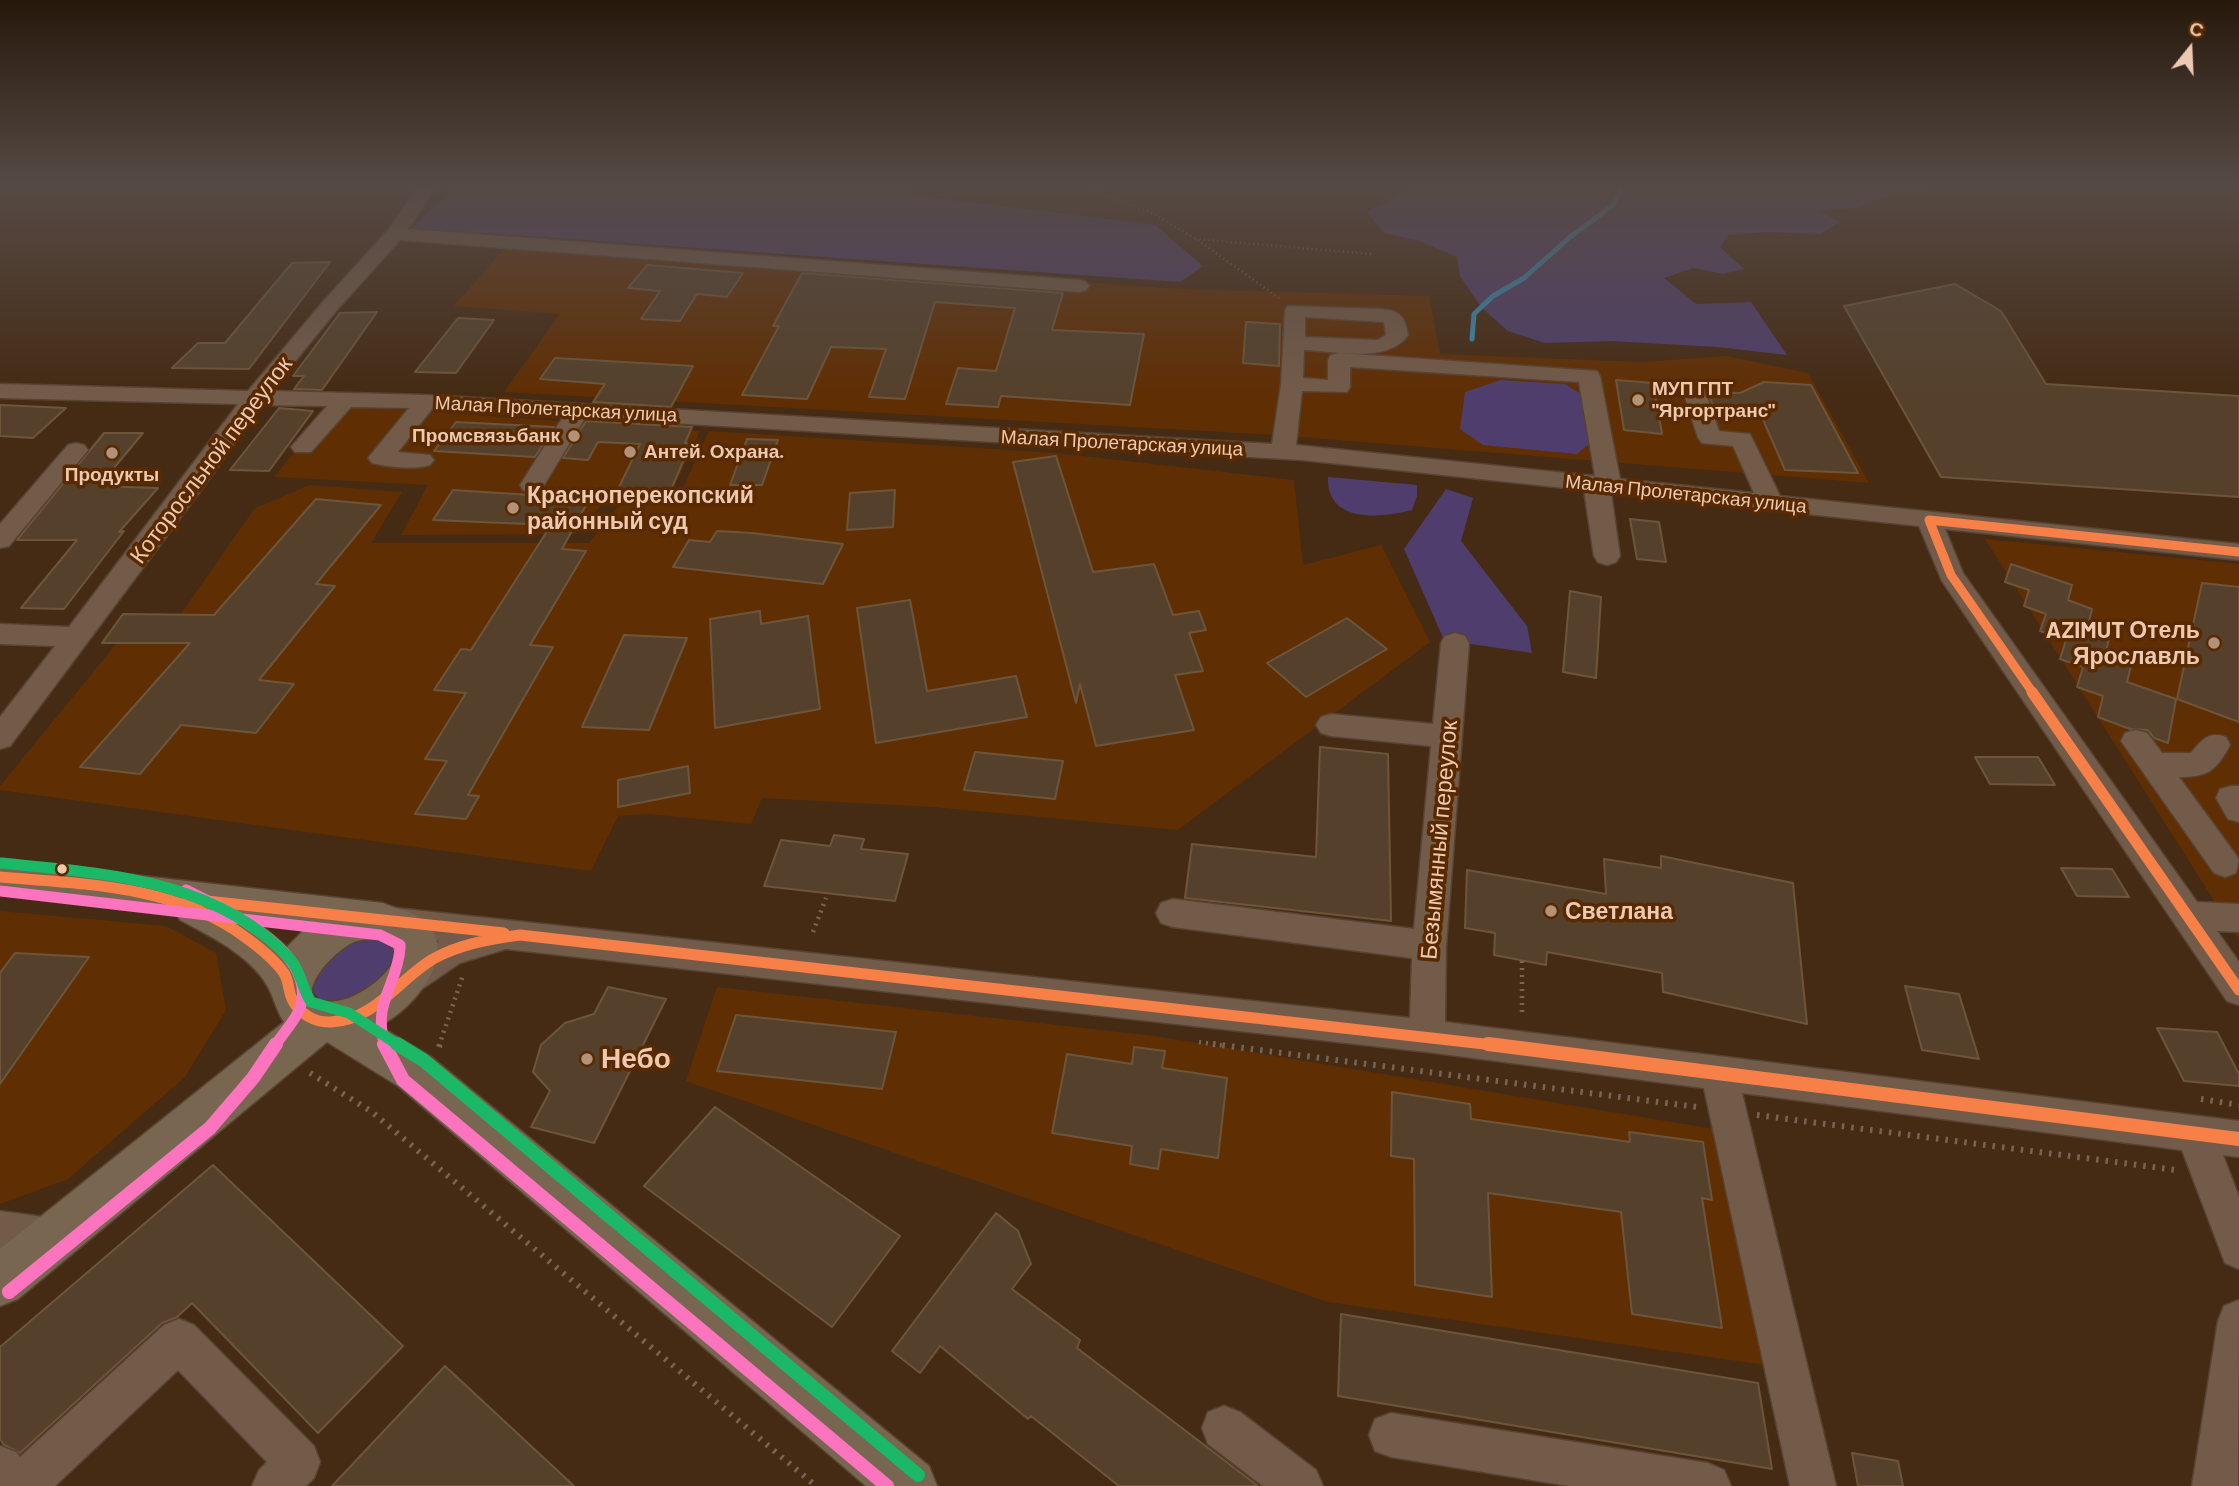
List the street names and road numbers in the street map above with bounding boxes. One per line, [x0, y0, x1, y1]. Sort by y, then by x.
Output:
street label: Которосльной переулок [124, 351, 298, 569]
street label: Малая Пролетарская улица [434, 391, 678, 427]
street label: Малая Пролетарская улица [1000, 425, 1244, 461]
street label: Малая Пролетарская улица [1564, 470, 1808, 518]
street label: Безымянный переулок [1415, 719, 1463, 961]

